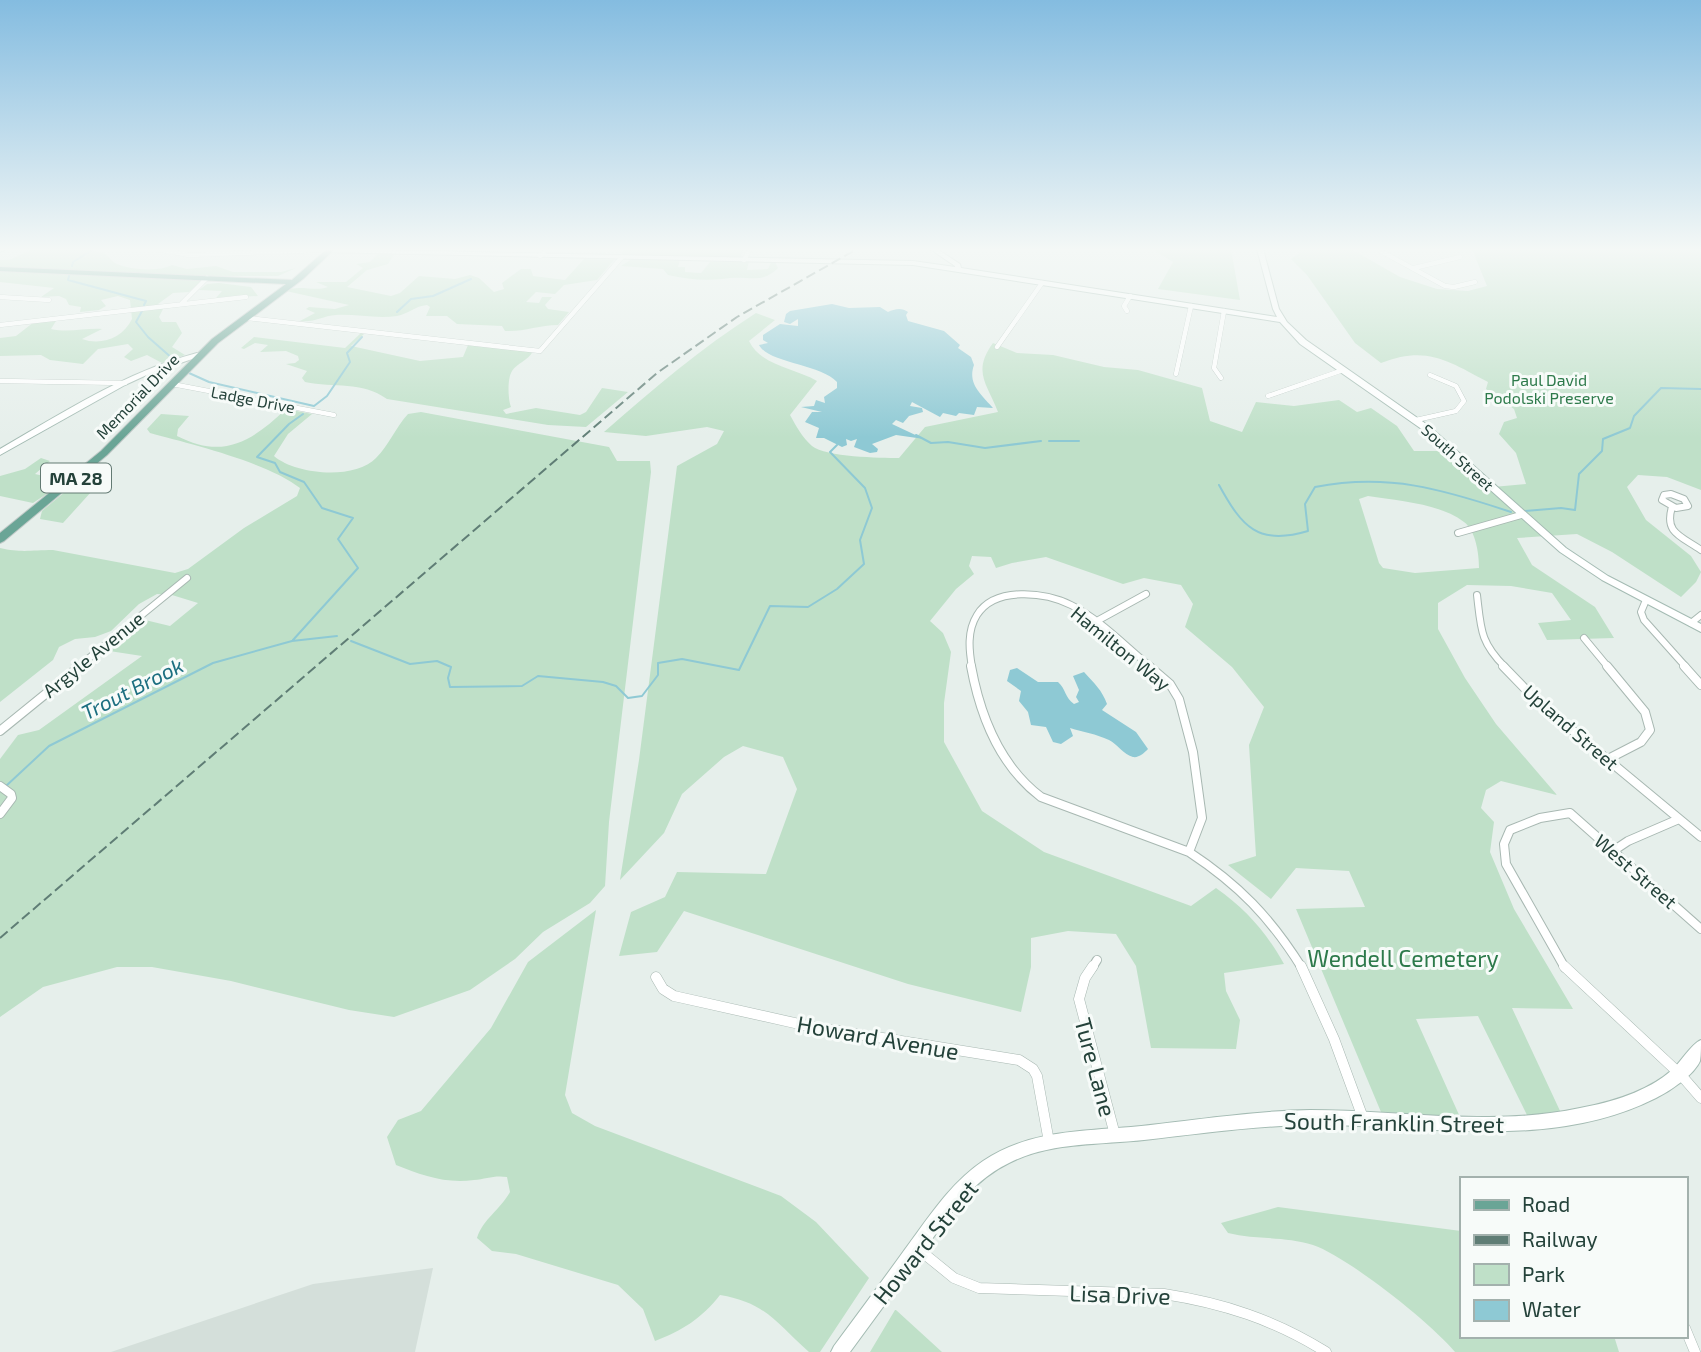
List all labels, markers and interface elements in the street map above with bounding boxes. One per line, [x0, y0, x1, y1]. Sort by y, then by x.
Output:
street label: Memorial Drive [92, 350, 182, 442]
park label: Paul David Podolski Preserve [1484, 370, 1614, 407]
street label: Ladge Drive [209, 382, 297, 416]
street label: South Street [1418, 420, 1498, 494]
road number: MA 28 [41, 464, 111, 492]
street label: Hamilton Way [1067, 601, 1175, 695]
street label: Argyle Avenue [38, 606, 148, 702]
water label: Trout Brook [77, 652, 187, 724]
street label: Upland Street [1519, 679, 1623, 775]
street label: West Street [1590, 829, 1682, 913]
park label: Wendell Cemetery [1307, 944, 1499, 972]
street label: Howard Avenue [795, 1009, 961, 1065]
street label: Ture Lane [1069, 1015, 1123, 1119]
street label: South Franklin Street [1284, 1106, 1505, 1138]
street label: Howard Street [867, 1174, 984, 1310]
legend [1460, 1177, 1687, 1338]
text: Road [1522, 1191, 1570, 1216]
text: Railway [1522, 1226, 1598, 1251]
text: Park [1522, 1261, 1565, 1286]
street label: Lisa Drive [1069, 1278, 1171, 1310]
text: Water [1522, 1296, 1581, 1321]

